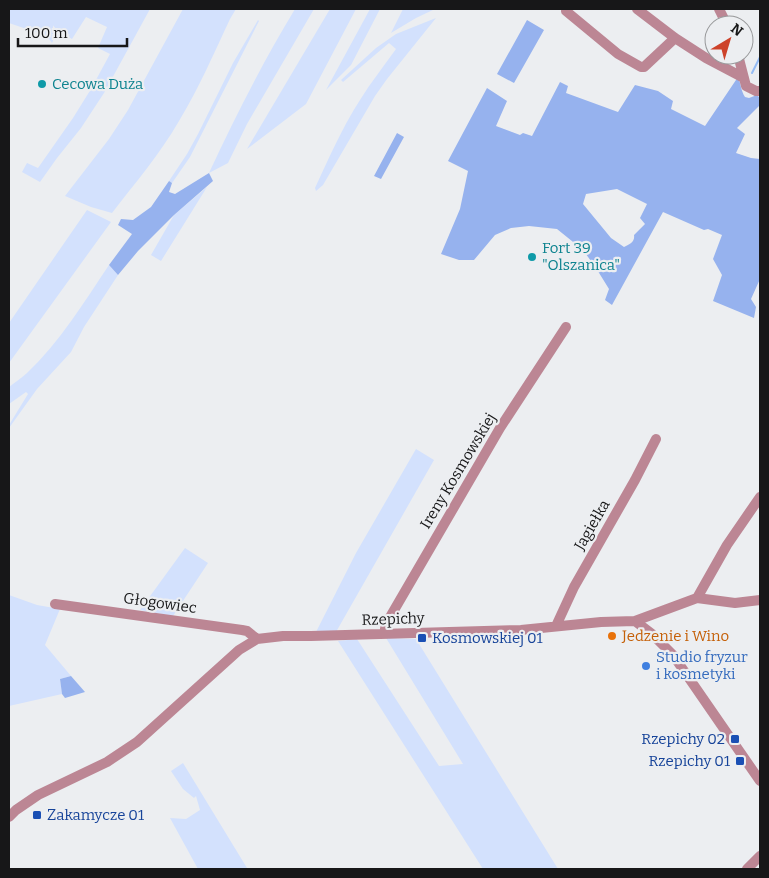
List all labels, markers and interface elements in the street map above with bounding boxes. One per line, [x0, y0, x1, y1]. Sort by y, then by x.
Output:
scale bar [18, 15, 126, 47]
north arrow [704, 15, 754, 65]
text: N [727, 20, 746, 40]
text: 100 m [25, 24, 68, 42]
place label: Cecowa Duża [52, 75, 143, 93]
marker: Cecowa Duża [36, 78, 48, 90]
place label: Fort 39 "Olszanica" [542, 239, 620, 274]
marker: Fort 39 "Olszanica" [526, 251, 538, 263]
street label: Ireny Kosmowskiej [416, 410, 500, 532]
street label: Jagiełka [570, 497, 614, 554]
street label: Głogowiec [122, 589, 198, 617]
street label: Rzepichy [361, 609, 425, 629]
place label: Jedzenie i Wino [621, 627, 729, 645]
place label: Kosmowskiej 01 [432, 629, 543, 647]
marker: Jedzenie i Wino [606, 630, 618, 642]
marker: Kosmowskiej 01 [416, 632, 428, 644]
place label: Studio fryzur i kosmetyki [656, 648, 748, 683]
marker: Studio fryzur i kosmetyki [640, 660, 652, 672]
place label: Rzepichy 02 [641, 730, 725, 748]
marker: Rzepichy 02 [729, 733, 741, 745]
place label: Rzepichy 01 [648, 752, 730, 770]
marker: Rzepichy 01 [734, 755, 746, 767]
place label: Zakamycze 01 [47, 806, 144, 824]
marker: Zakamycze 01 [31, 809, 43, 821]

